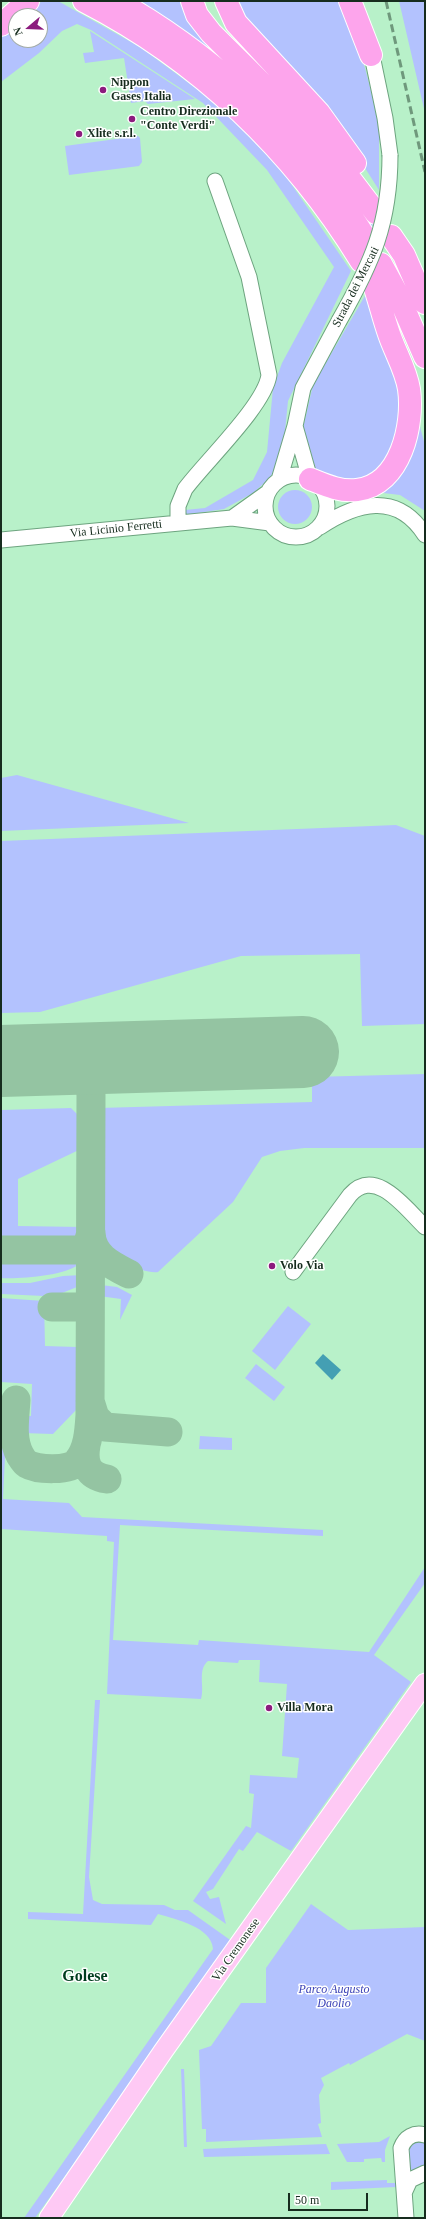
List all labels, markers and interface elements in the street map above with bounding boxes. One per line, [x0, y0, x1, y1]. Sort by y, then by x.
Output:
north arrow [8, 8, 48, 48]
text: N [11, 26, 25, 37]
place label: Nippon Gases Italia [111, 76, 171, 104]
marker: Nippon Gases Italia [98, 85, 108, 95]
place label: Centro Direzionale "Conte Verdi" [140, 105, 237, 133]
marker: Centro Direzionale "Conte Verdi" [127, 114, 137, 124]
place label: Xlite s.r.l. [87, 127, 136, 141]
marker: Xlite s.r.l. [74, 129, 84, 139]
street label: Strada dei Mercati [329, 244, 383, 330]
street label: Via Licinio Ferretti [69, 517, 163, 541]
place label: Volo Via [280, 1259, 323, 1273]
marker: Volo Via [267, 1261, 277, 1271]
place label: Villa Mora [277, 1701, 333, 1715]
marker: Villa Mora [264, 1703, 274, 1713]
street label: Via Cremonese [209, 1916, 263, 1984]
district label: Golese [62, 1967, 108, 1987]
park label: Parco Augusto Daolio [298, 1983, 370, 2011]
scale bar [290, 2185, 370, 2211]
text: 50 m [295, 2193, 319, 2207]

